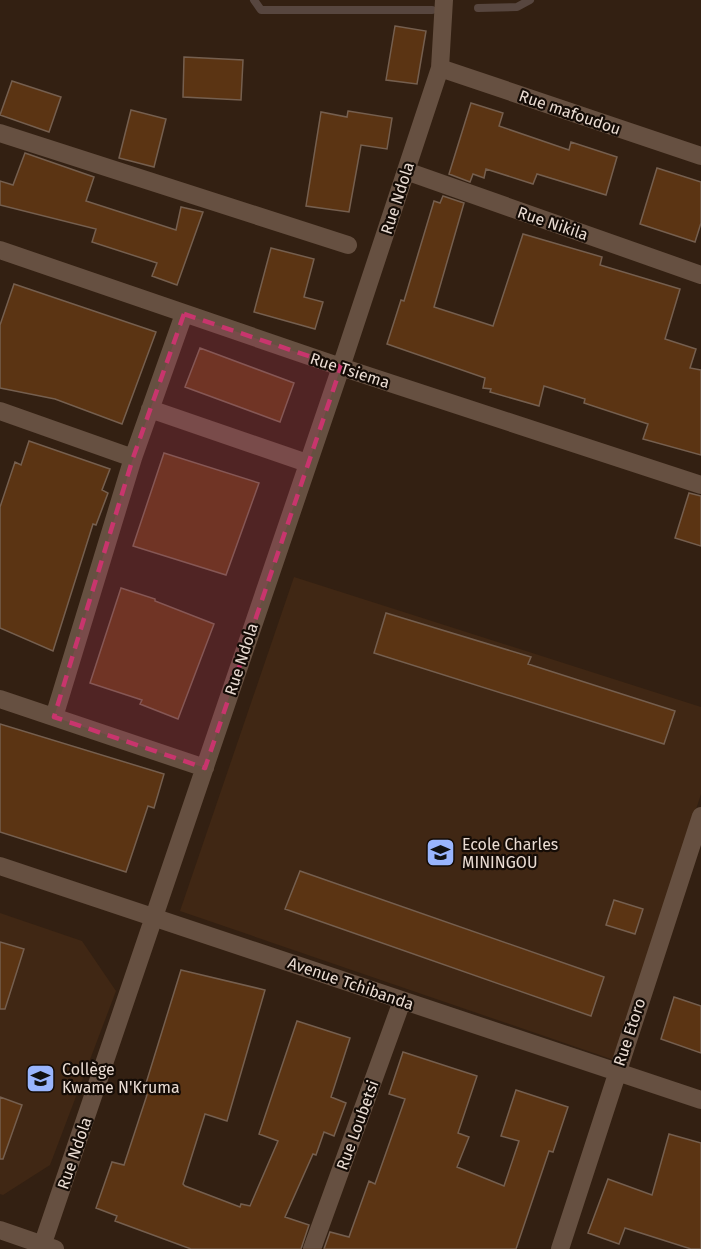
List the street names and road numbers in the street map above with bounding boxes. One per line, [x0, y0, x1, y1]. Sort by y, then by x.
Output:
street label: Rue mafoudou [516, 86, 623, 139]
street label: Rue Ndola [377, 160, 418, 237]
street label: Rue Nikila [515, 203, 591, 244]
street label: Rue Tsiema [308, 349, 392, 392]
street label: Rue Ndola [221, 621, 262, 698]
street label: Avenue Tchibanda [285, 953, 416, 1014]
street label: Rue Etoro [610, 996, 649, 1068]
street label: Rue Loubetsi [332, 1078, 383, 1173]
street label: Rue Ndola [53, 1115, 96, 1192]

